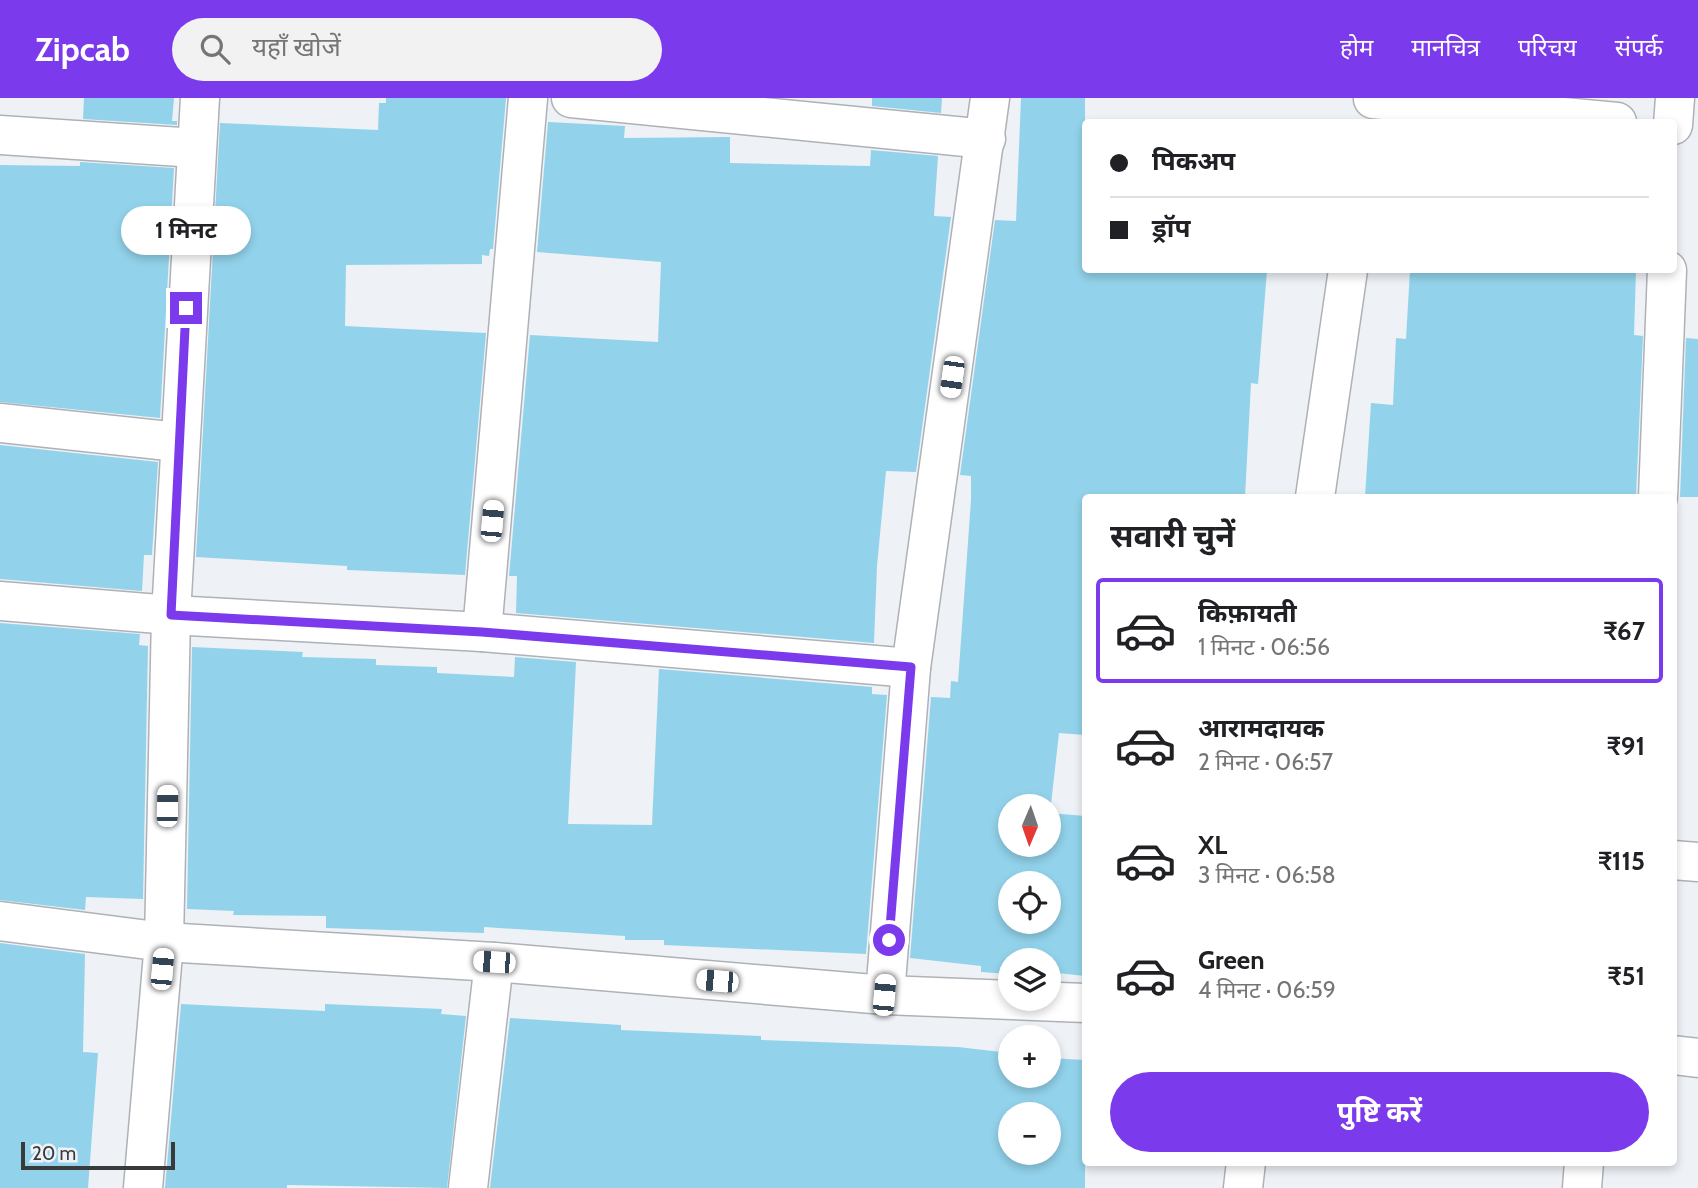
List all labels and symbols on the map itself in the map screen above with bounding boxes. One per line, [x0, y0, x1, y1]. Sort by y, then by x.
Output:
callout: 1 मिनट [121, 206, 251, 256]
route end [170, 292, 202, 324]
car [939, 355, 966, 399]
car [480, 499, 505, 543]
car [157, 785, 178, 827]
north arrow [998, 794, 1060, 858]
route start [873, 924, 905, 956]
car [150, 947, 175, 991]
car [473, 950, 516, 974]
car [696, 969, 739, 993]
car [872, 973, 897, 1017]
scale bar [21, 1139, 175, 1171]

